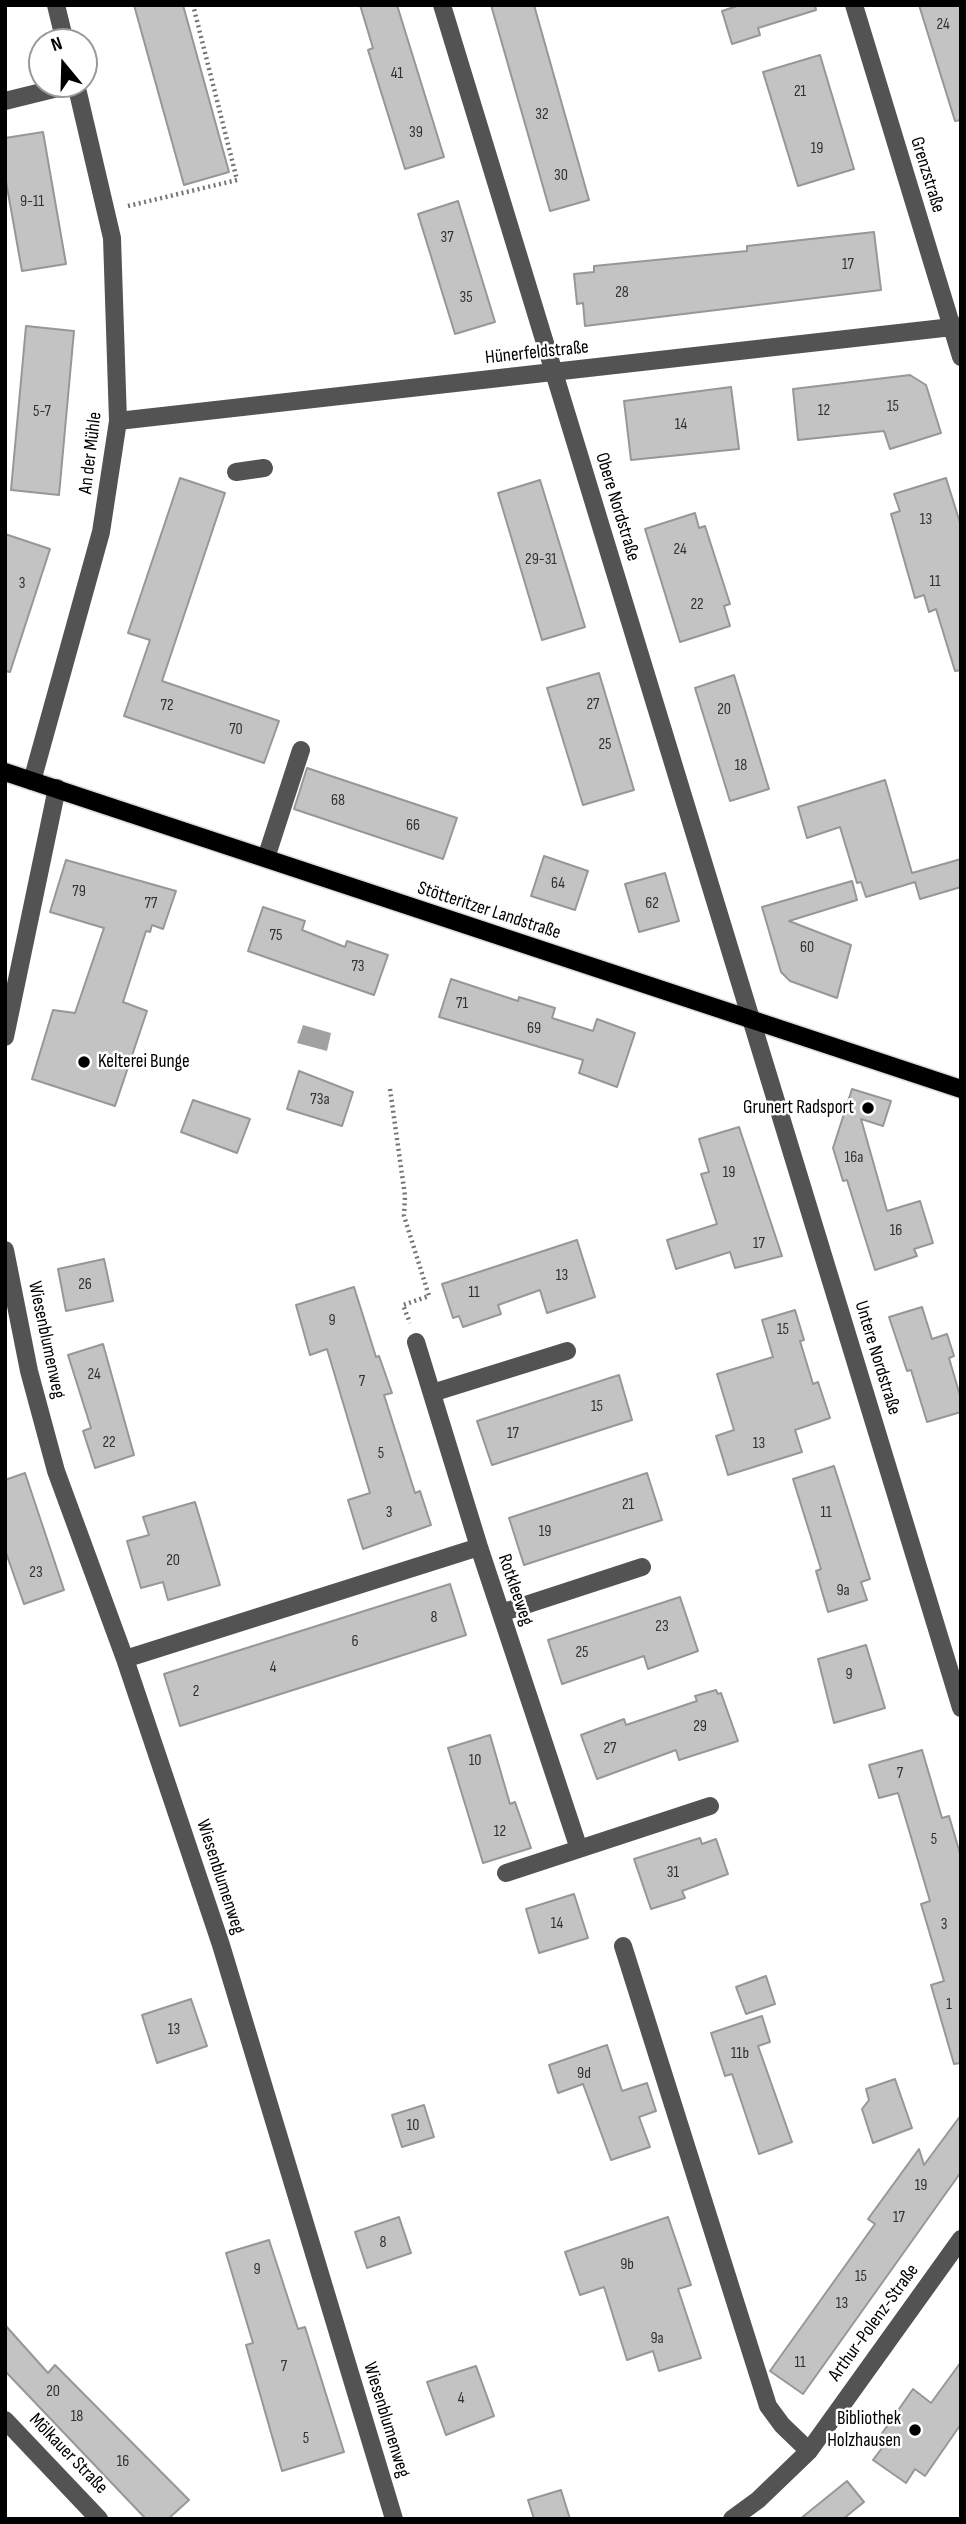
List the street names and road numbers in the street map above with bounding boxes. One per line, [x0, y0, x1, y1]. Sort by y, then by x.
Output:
street label: Grenzstraße [905, 134, 949, 216]
street label: Hünerfeldstraße [484, 336, 590, 370]
street label: An der Mühle [75, 411, 107, 495]
street label: Obere Nordstraße [590, 450, 644, 564]
street label: Stötteritzer Landstraße [414, 877, 564, 945]
street label: Wiesenblumenweg [22, 1279, 70, 1401]
street label: Untere Nordstraße [849, 1298, 905, 1418]
street label: Rotkleeweg [492, 1551, 538, 1629]
street label: Wiesenblumenweg [191, 1817, 249, 1937]
street label: Arthur-Polenz-Straße [824, 2260, 924, 2386]
street label: Wiesenblumenweg [358, 2360, 414, 2480]
street label: Mölkauer Straße [24, 2409, 112, 2499]

